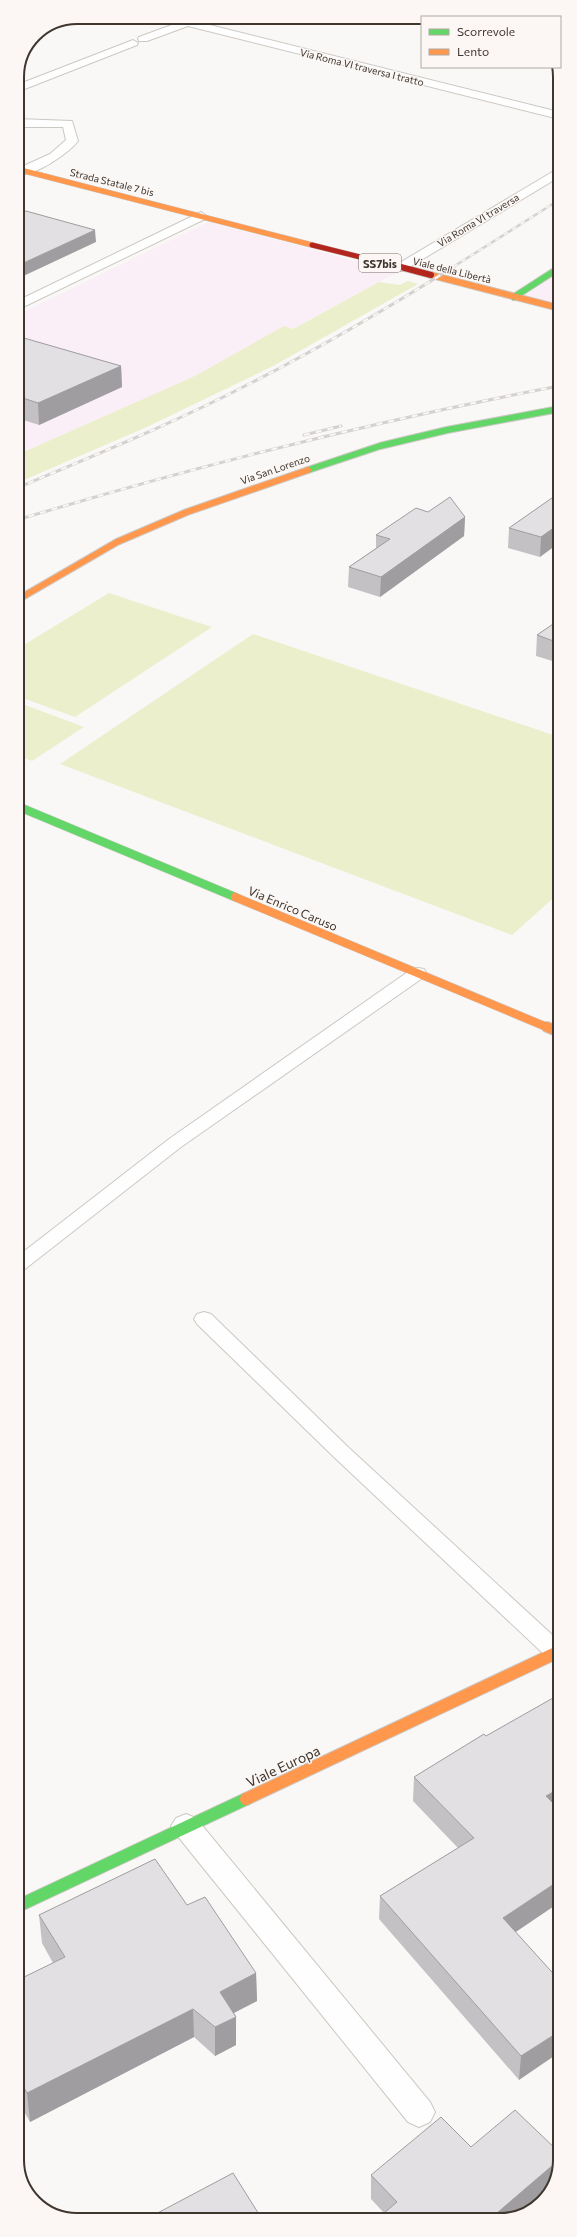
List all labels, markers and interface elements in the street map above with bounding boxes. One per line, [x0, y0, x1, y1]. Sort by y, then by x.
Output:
legend [421, 16, 561, 68]
text: Scorrevole [457, 24, 515, 38]
text: Lento [457, 44, 489, 58]
street label: Via Roma VI traversa I tratto [299, 46, 425, 88]
street label: Strada Statale 7 bis [69, 166, 156, 198]
street label: Via Roma VI traversa [435, 191, 521, 249]
road number: SS7bis [359, 254, 401, 272]
street label: Viale della Libertà [412, 254, 492, 286]
street label: Via San Lorenzo [239, 451, 311, 487]
street label: Via Enrico Caruso [246, 883, 340, 933]
street label: Viale Europa [243, 1741, 323, 1791]

